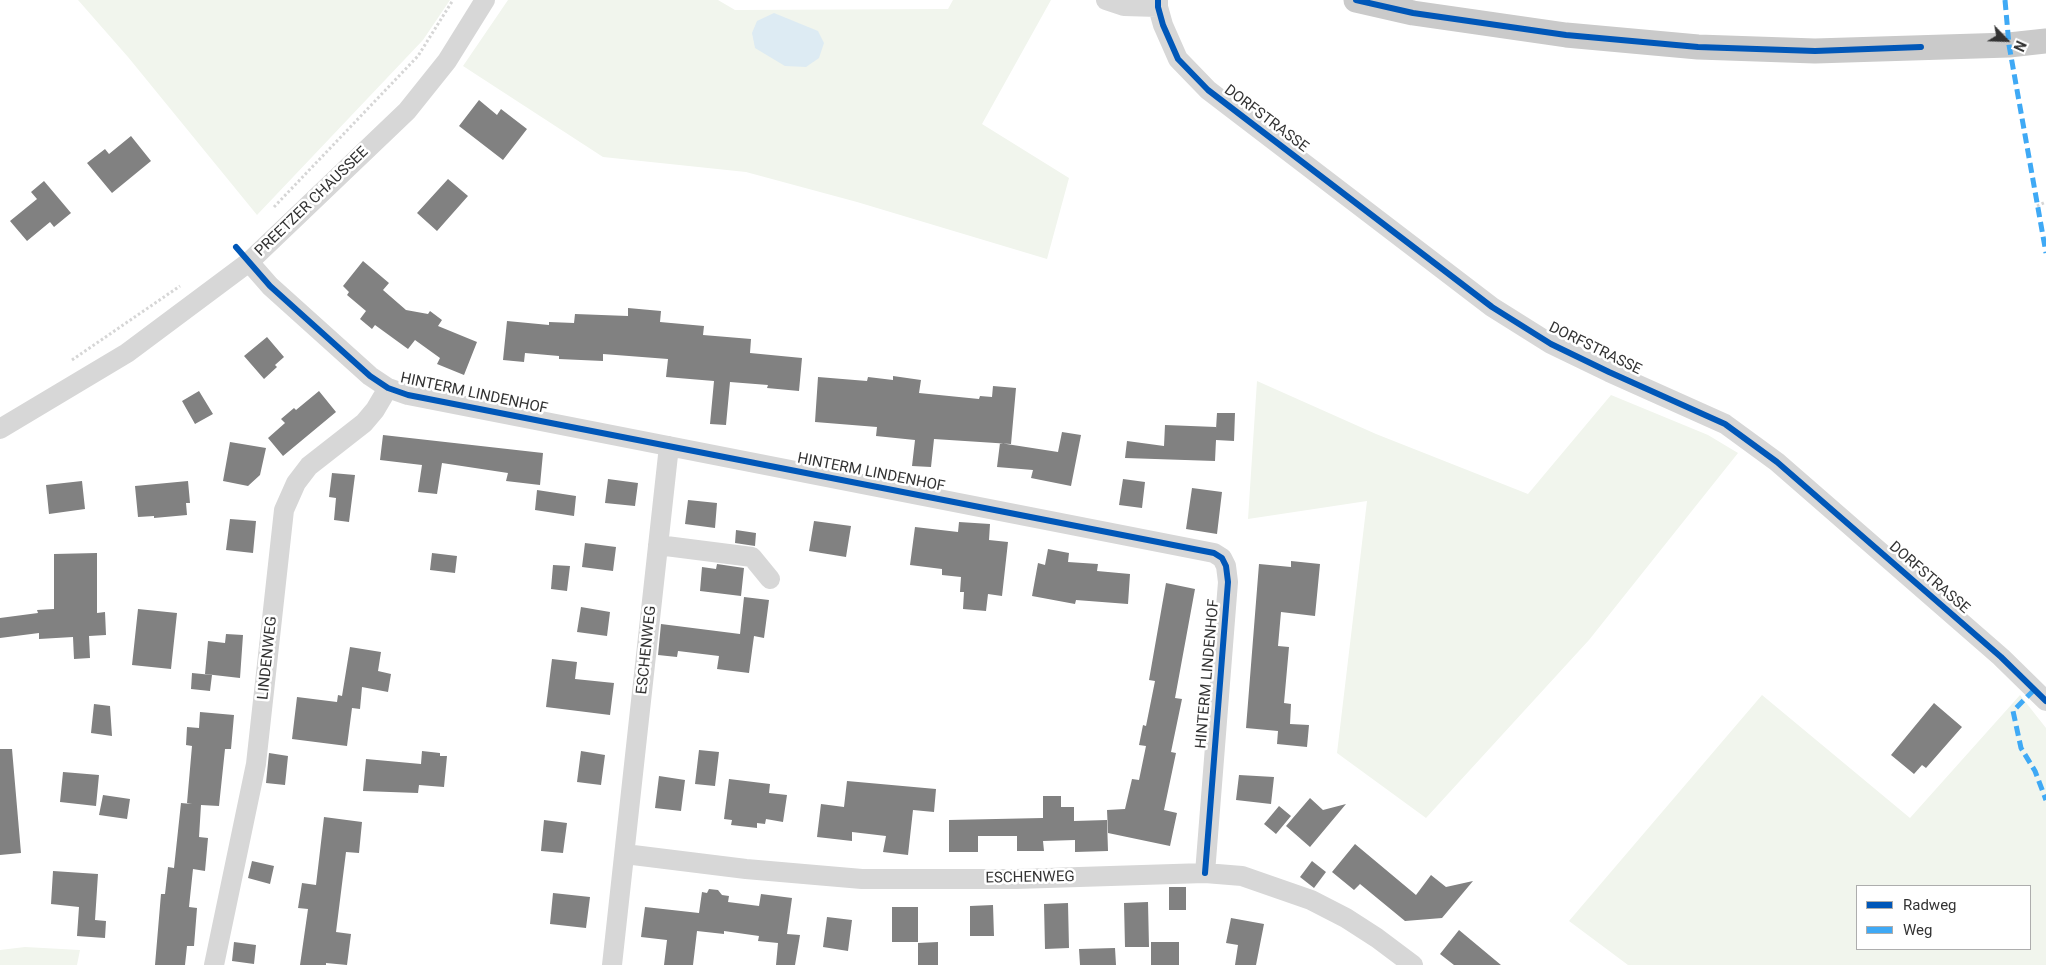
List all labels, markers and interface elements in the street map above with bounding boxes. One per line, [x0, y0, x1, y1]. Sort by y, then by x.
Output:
north arrow [1981, 15, 2031, 65]
text: N [2010, 38, 2029, 54]
street label: DORFSTRASSE [1220, 81, 1312, 157]
street label: PREETZER CHAUSSEE [252, 143, 372, 261]
street label: DORFSTRASSE [1546, 319, 1644, 379]
street label: HINTERM LINDENHOF [399, 370, 549, 418]
street label: HINTERM LINDENHOF [796, 450, 946, 496]
street label: DORFSTRASSE [1885, 538, 1973, 618]
street label: HINTERM LINDENHOF [1192, 598, 1224, 750]
street label: ESCHENWEG [633, 605, 661, 695]
street label: LINDENWEG [255, 615, 281, 701]
street label: ESCHENWEG [985, 868, 1075, 888]
legend [1856, 885, 2031, 950]
text: Radweg [1903, 896, 1957, 914]
text: Weg [1903, 921, 1932, 939]

